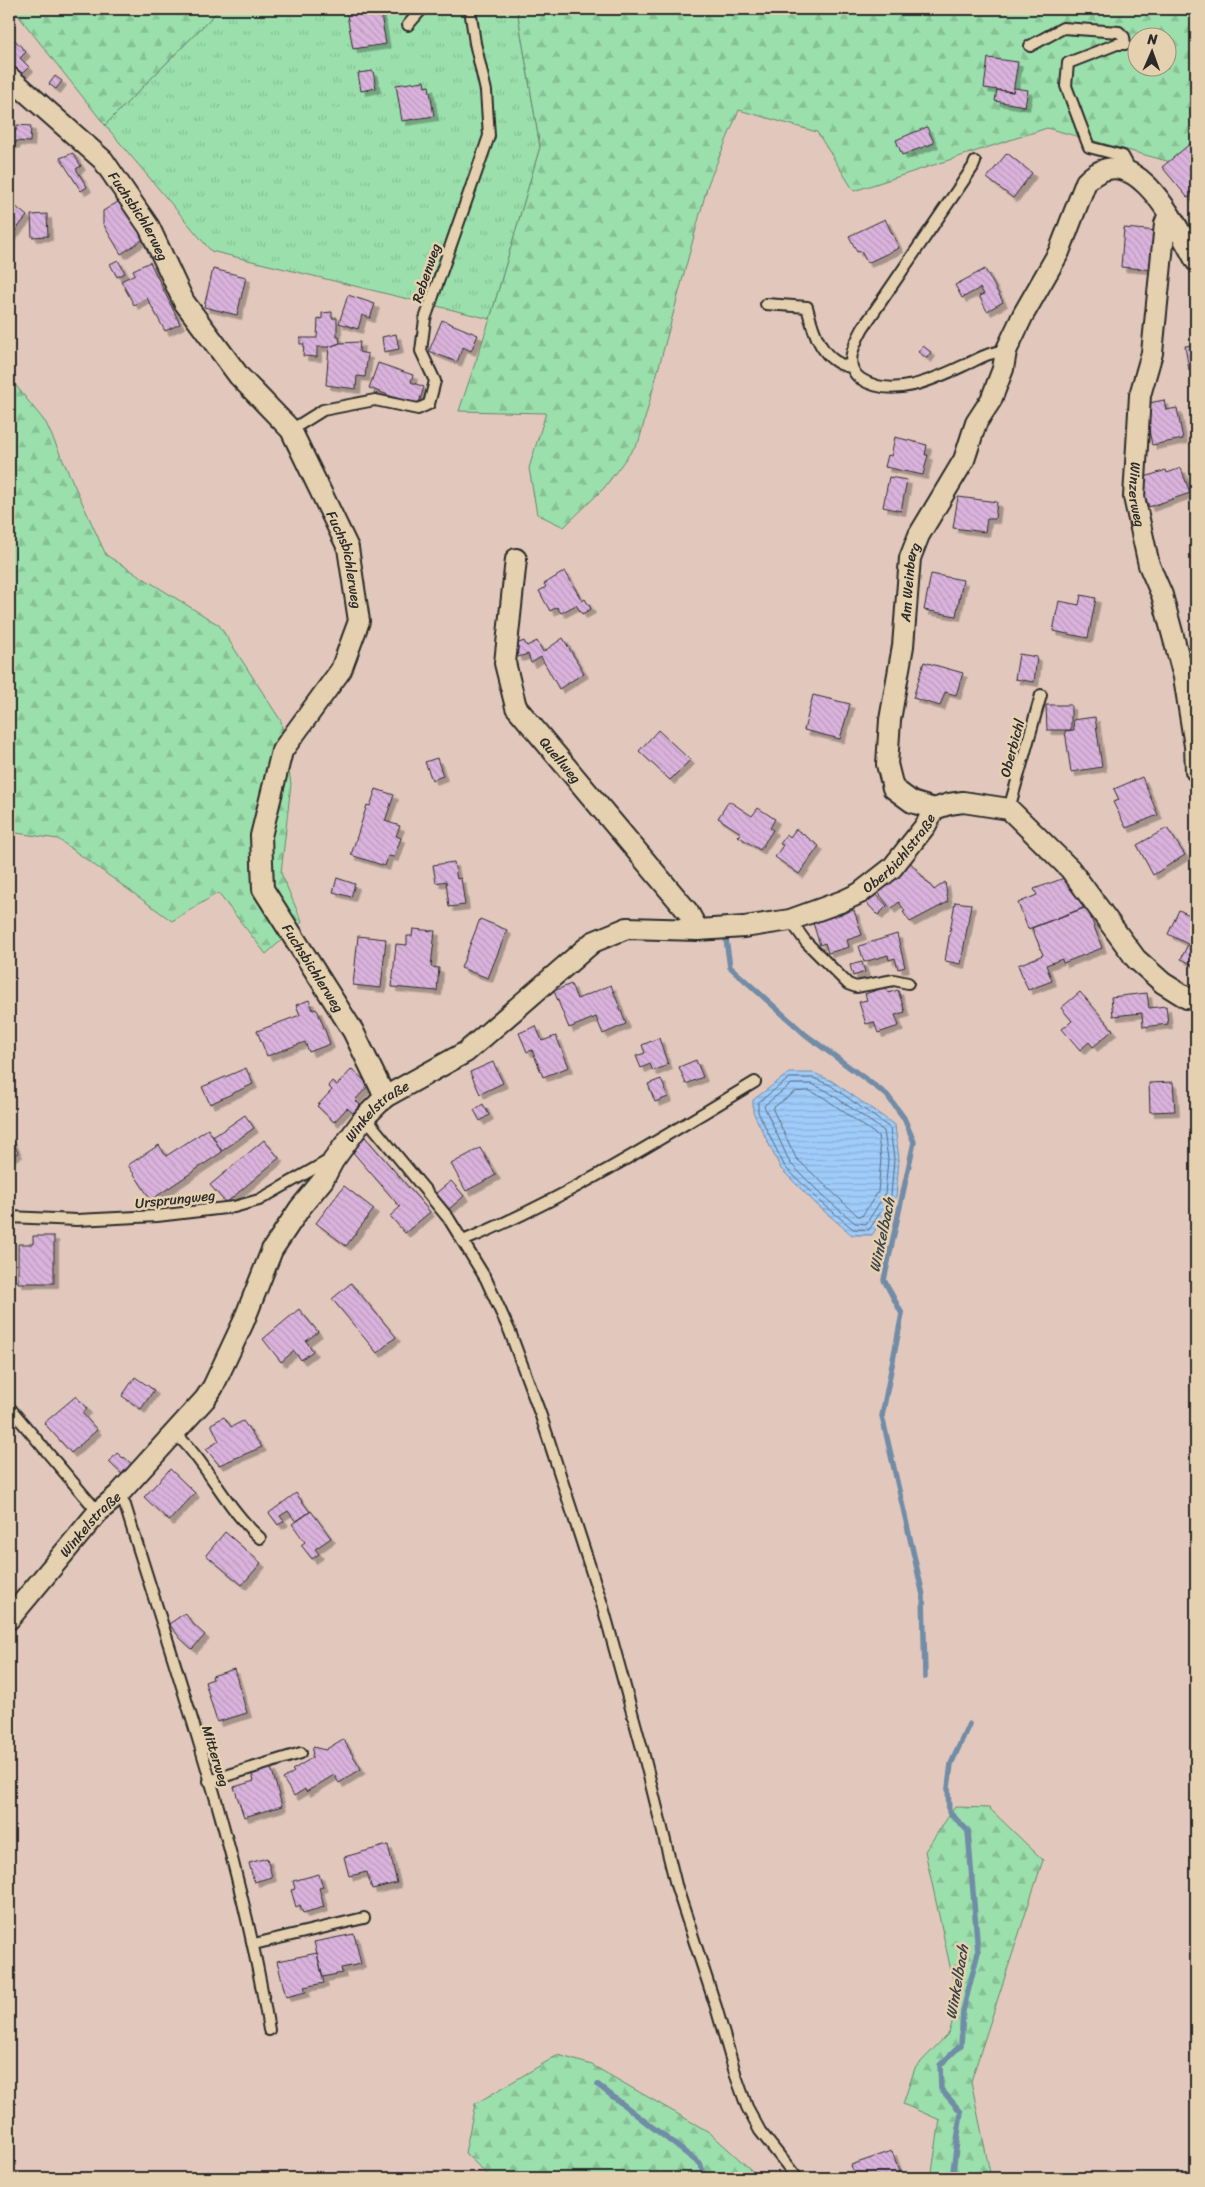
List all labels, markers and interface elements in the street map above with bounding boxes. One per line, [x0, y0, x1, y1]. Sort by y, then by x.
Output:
text: N [1146, 27, 1158, 52]
north arrow [1128, 28, 1178, 78]
street label: Fuchsbichlerweg [101, 166, 175, 265]
street label: Rebenweg [405, 240, 448, 306]
street label: Winzerweg [1121, 461, 1152, 529]
street label: Fuchsbichlerweg [319, 506, 369, 610]
street label: Am Weinberg [893, 539, 928, 624]
street label: Oberbichl [993, 715, 1032, 780]
street label: Quellweg [533, 731, 587, 789]
street label: Oberbichlstraße [857, 809, 943, 900]
street label: Fuchsbichlerweg [275, 919, 350, 1018]
street label: Winkelstraße [338, 1074, 414, 1148]
street label: Ursprungweg [134, 1183, 216, 1216]
water label: Winkelbach [862, 1195, 903, 1274]
street label: Winkelstraße [53, 1485, 127, 1563]
street label: Mitterweg [194, 1722, 237, 1790]
water label: Winkelbach [938, 1942, 976, 2021]

